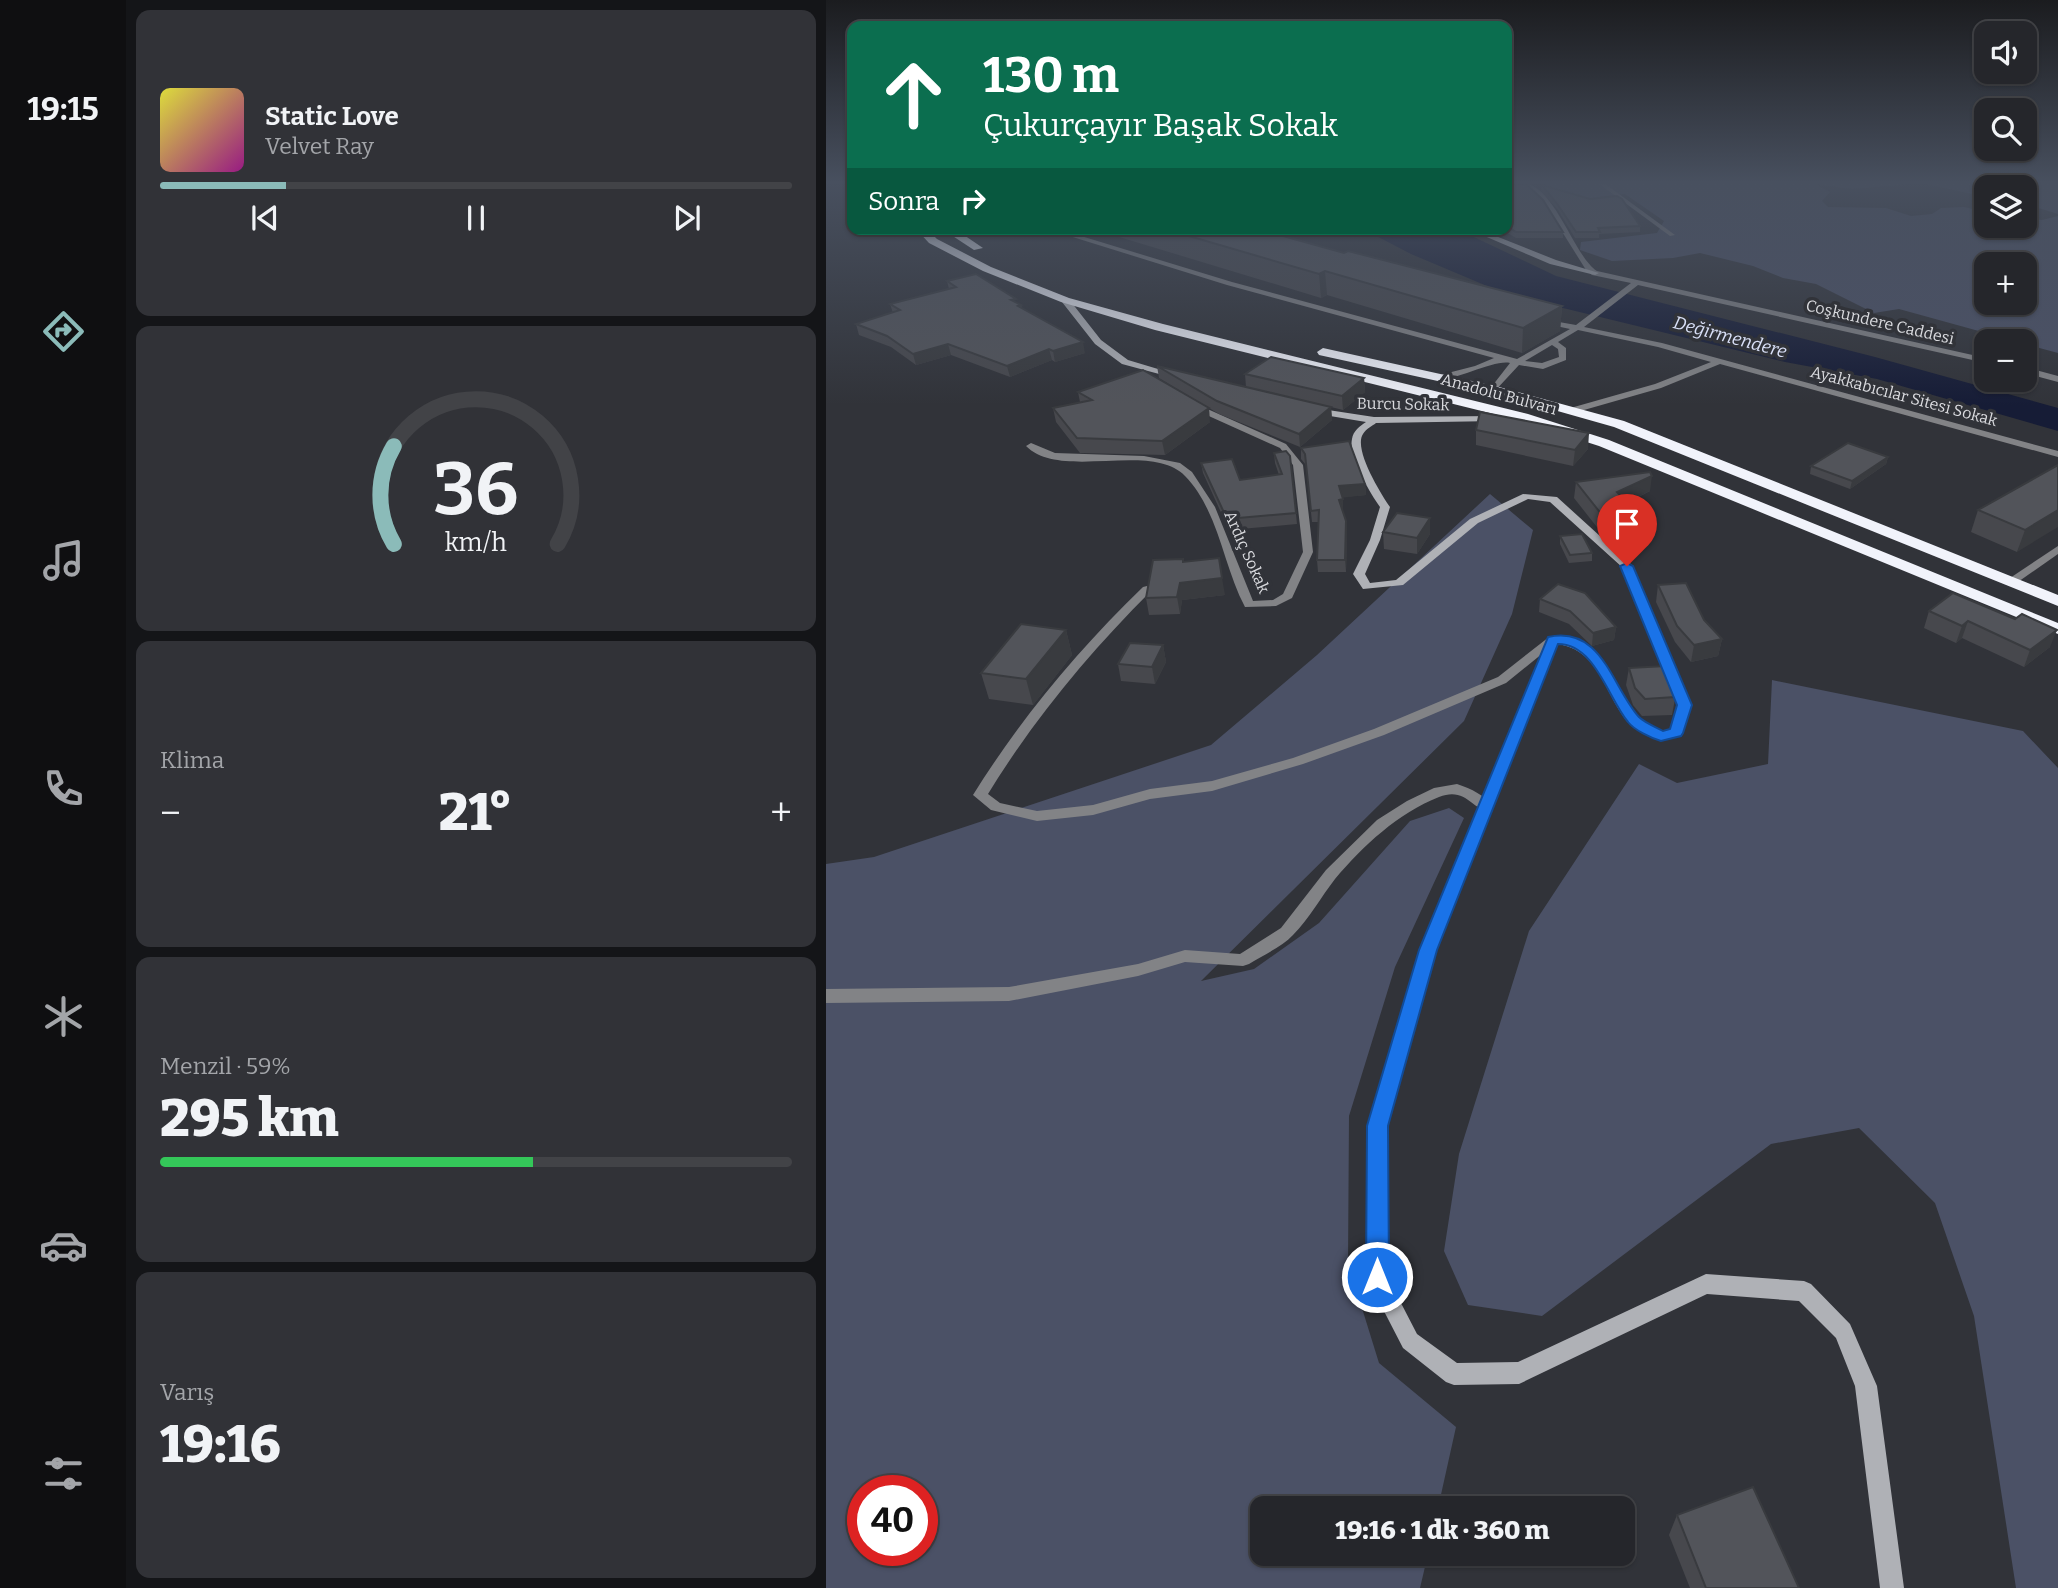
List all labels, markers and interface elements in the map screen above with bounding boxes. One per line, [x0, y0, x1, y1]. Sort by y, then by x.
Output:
map controls [1974, 21, 2037, 392]
button: sound [1974, 21, 2037, 84]
text: 130 m [983, 46, 1119, 105]
icon: ahead [868, 49, 959, 140]
text: 19:15 [27, 90, 99, 128]
button: search [1974, 98, 2037, 161]
text: Static Love [265, 101, 399, 132]
text: Çukurçayır Başak Sokak [983, 106, 1338, 144]
text: Velvet Ray [265, 132, 374, 160]
button: layers [1974, 175, 2037, 238]
icon: right [954, 182, 992, 220]
text: Sonra [868, 186, 940, 217]
icon: previous [246, 199, 284, 237]
icon: pause [457, 199, 495, 237]
icon: next [668, 199, 706, 237]
button: + [1974, 252, 2037, 315]
street label: Coşkundere Caddesi [1804, 296, 1956, 348]
icon: directions [39, 307, 88, 356]
water label: Değirmendere [1671, 311, 1789, 363]
button: − [1974, 329, 2037, 392]
street label: Ayakkabıcılar Sitesi Sokak [1809, 362, 1999, 430]
street label: Anadolu Bulvarı [1439, 369, 1559, 419]
street label: Burcu Sokak [1356, 394, 1450, 414]
text: 36 [434, 447, 518, 534]
pin [1597, 494, 1657, 566]
icon: arrive [1608, 505, 1646, 543]
street label: Ardıç Sokak [1220, 508, 1274, 596]
text: km/h [445, 528, 507, 558]
icon: music [39, 536, 88, 585]
text: Klima [160, 746, 224, 774]
icon: phone [39, 764, 88, 813]
text: 21° [439, 781, 512, 844]
text: − [160, 790, 181, 836]
text: + [770, 790, 792, 836]
icon: climate [39, 992, 88, 1041]
text: Menzil · 59% [160, 1052, 291, 1080]
text: 295 km [160, 1087, 339, 1150]
icon: car [39, 1221, 88, 1270]
position arrow [1340, 1240, 1414, 1314]
text: Varış [160, 1378, 215, 1406]
text: 19:16 [160, 1413, 281, 1476]
icon: filters [39, 1449, 88, 1498]
speed limit sign: 40 [847, 1475, 938, 1566]
text: 19:16 · 1 dk · 360 m [1335, 1515, 1550, 1546]

